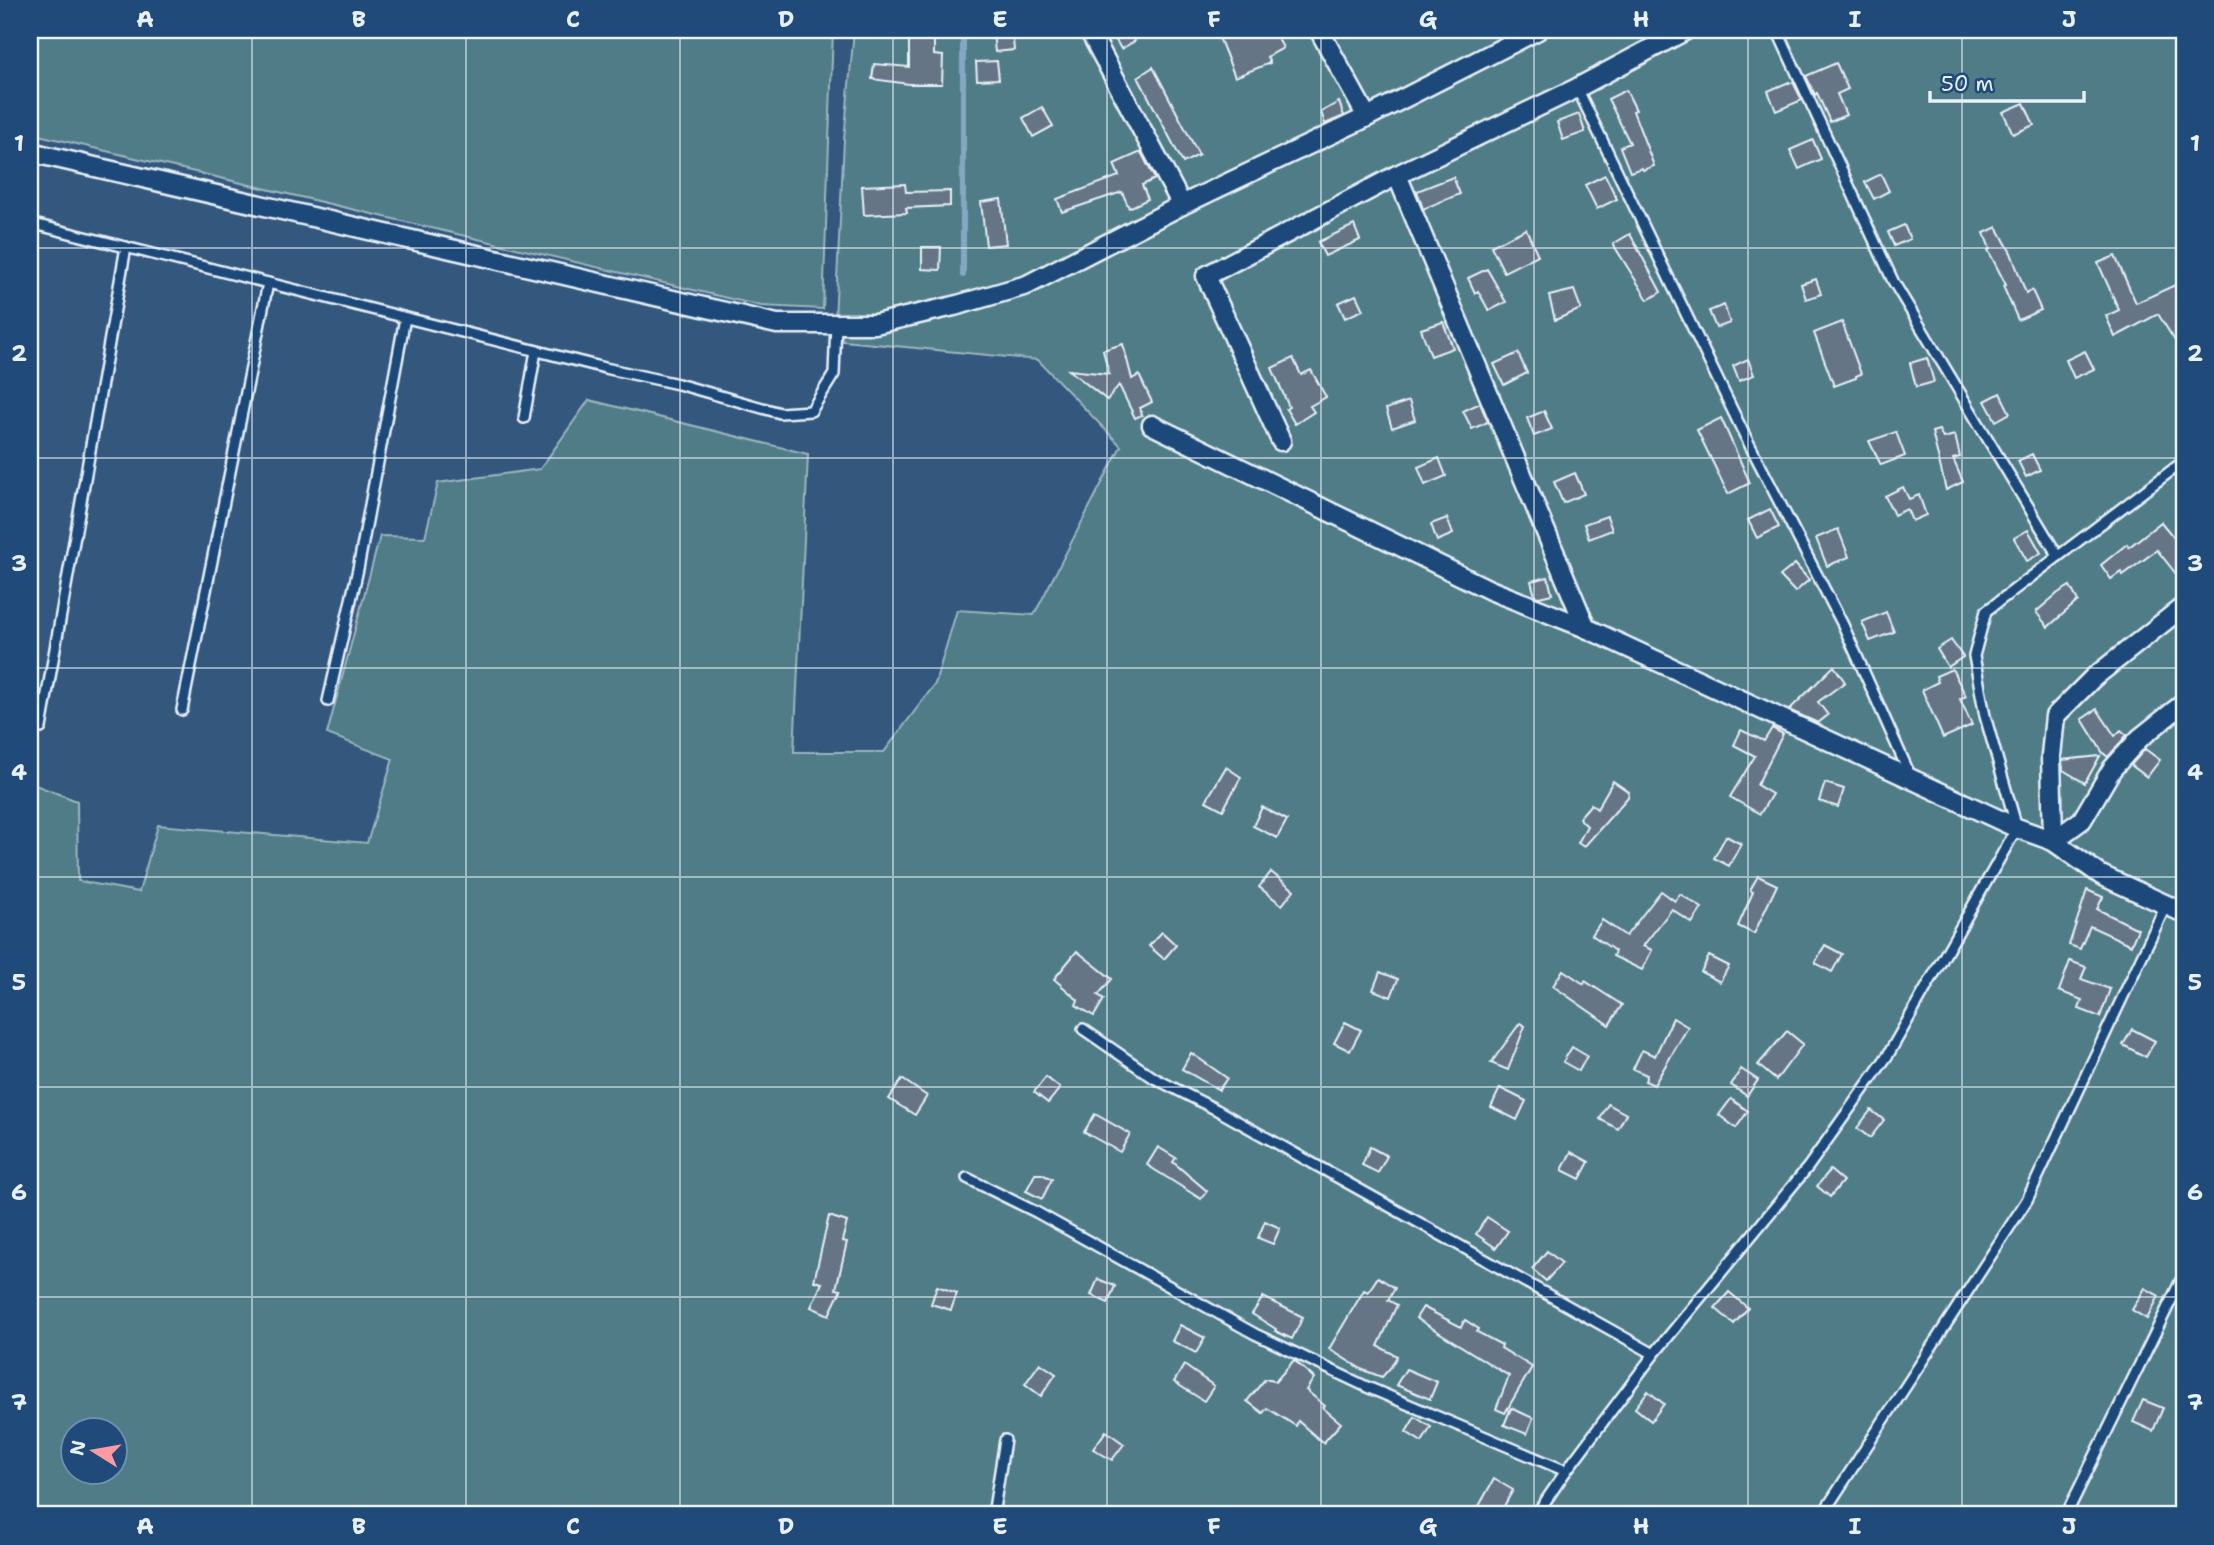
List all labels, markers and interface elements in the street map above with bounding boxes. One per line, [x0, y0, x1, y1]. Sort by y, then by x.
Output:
text: A [136, 4, 154, 34]
text: B [352, 4, 366, 34]
text: C [566, 4, 580, 34]
text: D [778, 4, 794, 34]
text: E [992, 4, 1008, 34]
text: F [1207, 4, 1221, 34]
text: G [1419, 4, 1438, 34]
text: H [1633, 4, 1649, 34]
text: I [1849, 4, 1862, 34]
text: J [2062, 4, 2076, 34]
scale bar [1930, 60, 2084, 104]
text: 50 m [1941, 70, 1994, 98]
text: 1 [14, 128, 24, 158]
text: 1 [2190, 128, 2200, 158]
text: 2 [11, 338, 27, 368]
text: 2 [2187, 338, 2203, 368]
text: 3 [11, 548, 27, 578]
text: 3 [2187, 548, 2203, 578]
text: 4 [11, 757, 27, 787]
text: 4 [2187, 757, 2203, 787]
text: 5 [12, 967, 26, 997]
text: 5 [2188, 967, 2202, 997]
text: 6 [11, 1177, 27, 1207]
text: 6 [2187, 1177, 2203, 1207]
text: 7 [11, 1387, 27, 1417]
text: 7 [2187, 1387, 2203, 1417]
north arrow [60, 1416, 130, 1486]
text: N [64, 1438, 92, 1458]
text: A [136, 1511, 154, 1541]
text: B [352, 1511, 366, 1541]
text: C [566, 1511, 580, 1541]
text: D [778, 1511, 794, 1541]
text: E [992, 1511, 1008, 1541]
text: F [1207, 1511, 1221, 1541]
text: G [1419, 1511, 1438, 1541]
text: H [1633, 1511, 1649, 1541]
text: I [1849, 1511, 1862, 1541]
text: J [2062, 1511, 2076, 1541]

